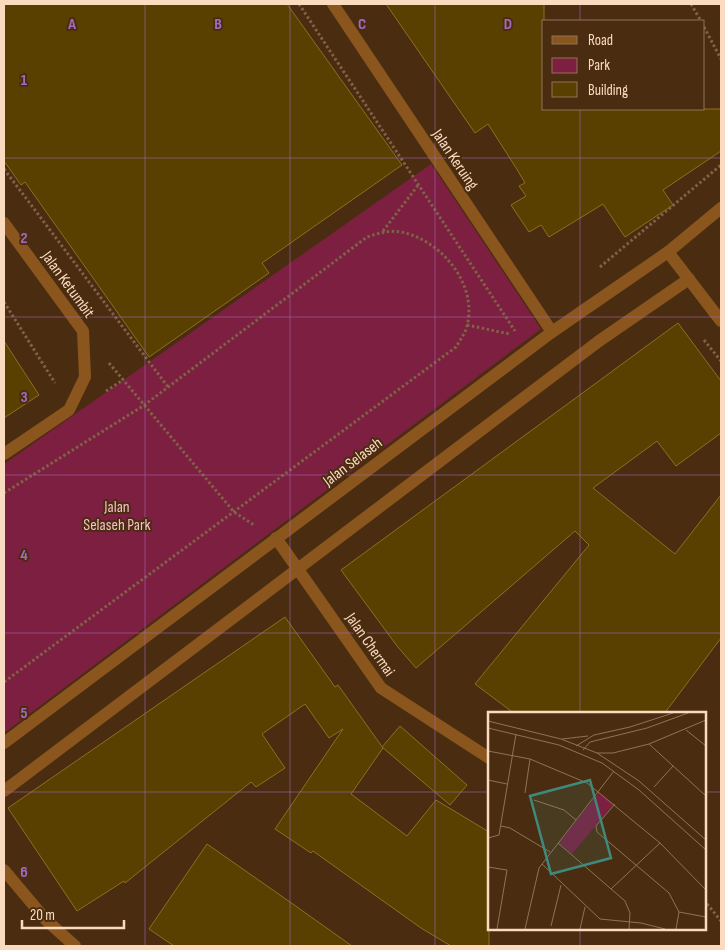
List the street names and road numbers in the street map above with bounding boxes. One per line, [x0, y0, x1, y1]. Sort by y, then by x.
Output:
street label: Jalan Keruing [427, 125, 482, 194]
street label: Jalan Ketumbit [37, 247, 98, 322]
street label: Jalan Selaseh [319, 434, 386, 491]
street label: Jalan Chermai [340, 609, 399, 680]

